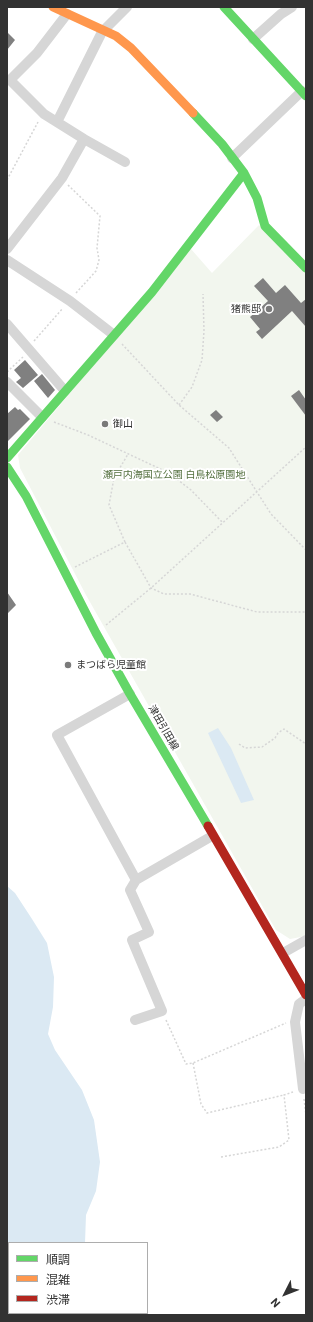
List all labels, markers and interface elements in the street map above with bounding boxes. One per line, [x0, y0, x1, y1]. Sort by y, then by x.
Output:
place label: 猪熊邸 [231, 303, 261, 315]
marker: 猪熊邸 [264, 304, 274, 314]
place label: 御山 [113, 418, 133, 430]
marker: 御山 [100, 419, 110, 429]
park label: 瀬戸内海国立公園 白鳥松原園地 [103, 469, 245, 481]
place label: まつばら児童館 [76, 659, 146, 671]
marker: まつばら児童館 [63, 660, 73, 670]
street label: 津田引田線 [145, 703, 181, 753]
legend [8, 1242, 148, 1314]
text: 順調 [46, 1253, 70, 1267]
text: 混雑 [46, 1273, 70, 1287]
north arrow [265, 1274, 305, 1314]
text: 渋滞 [46, 1293, 70, 1307]
text: N [268, 1295, 283, 1310]

